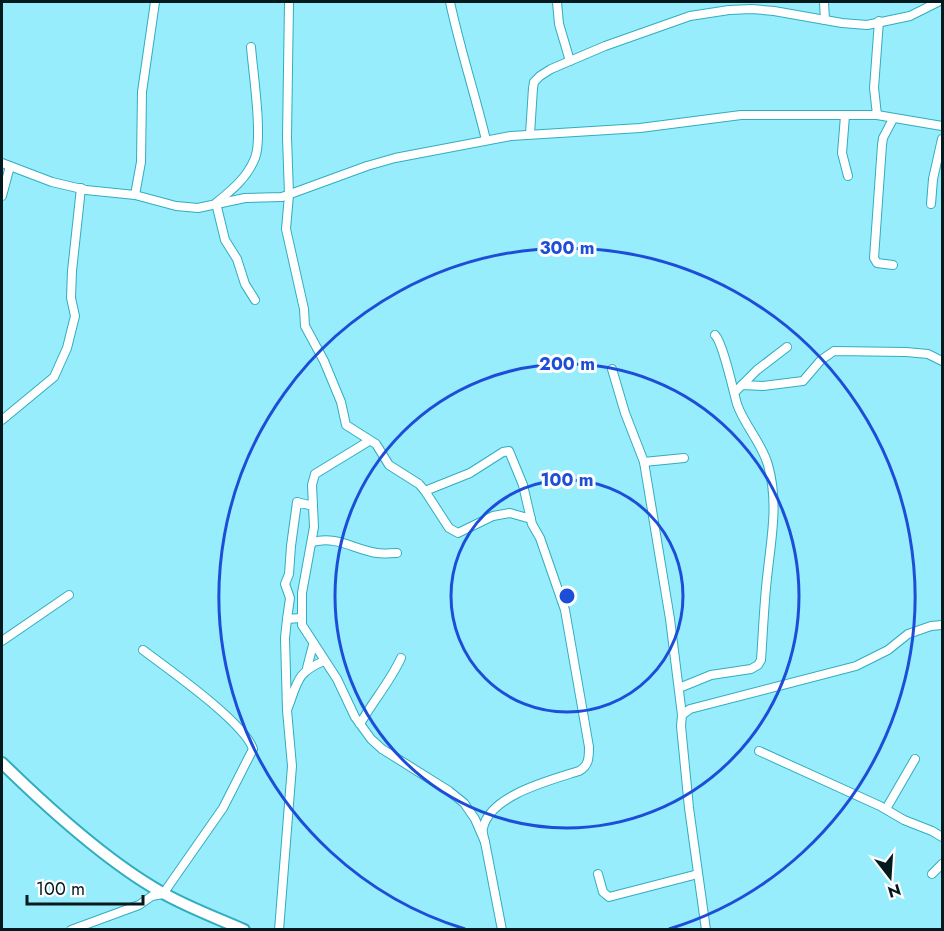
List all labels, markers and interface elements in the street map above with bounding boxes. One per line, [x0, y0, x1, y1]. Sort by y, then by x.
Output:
text: 300 m [539, 235, 595, 261]
text: 200 m [539, 351, 595, 377]
text: 100 m [540, 467, 594, 493]
centre of rings [557, 586, 577, 606]
north arrow [860, 847, 920, 907]
scale bar [27, 868, 142, 906]
text: 100 m [36, 876, 85, 902]
text: N [885, 878, 904, 904]

